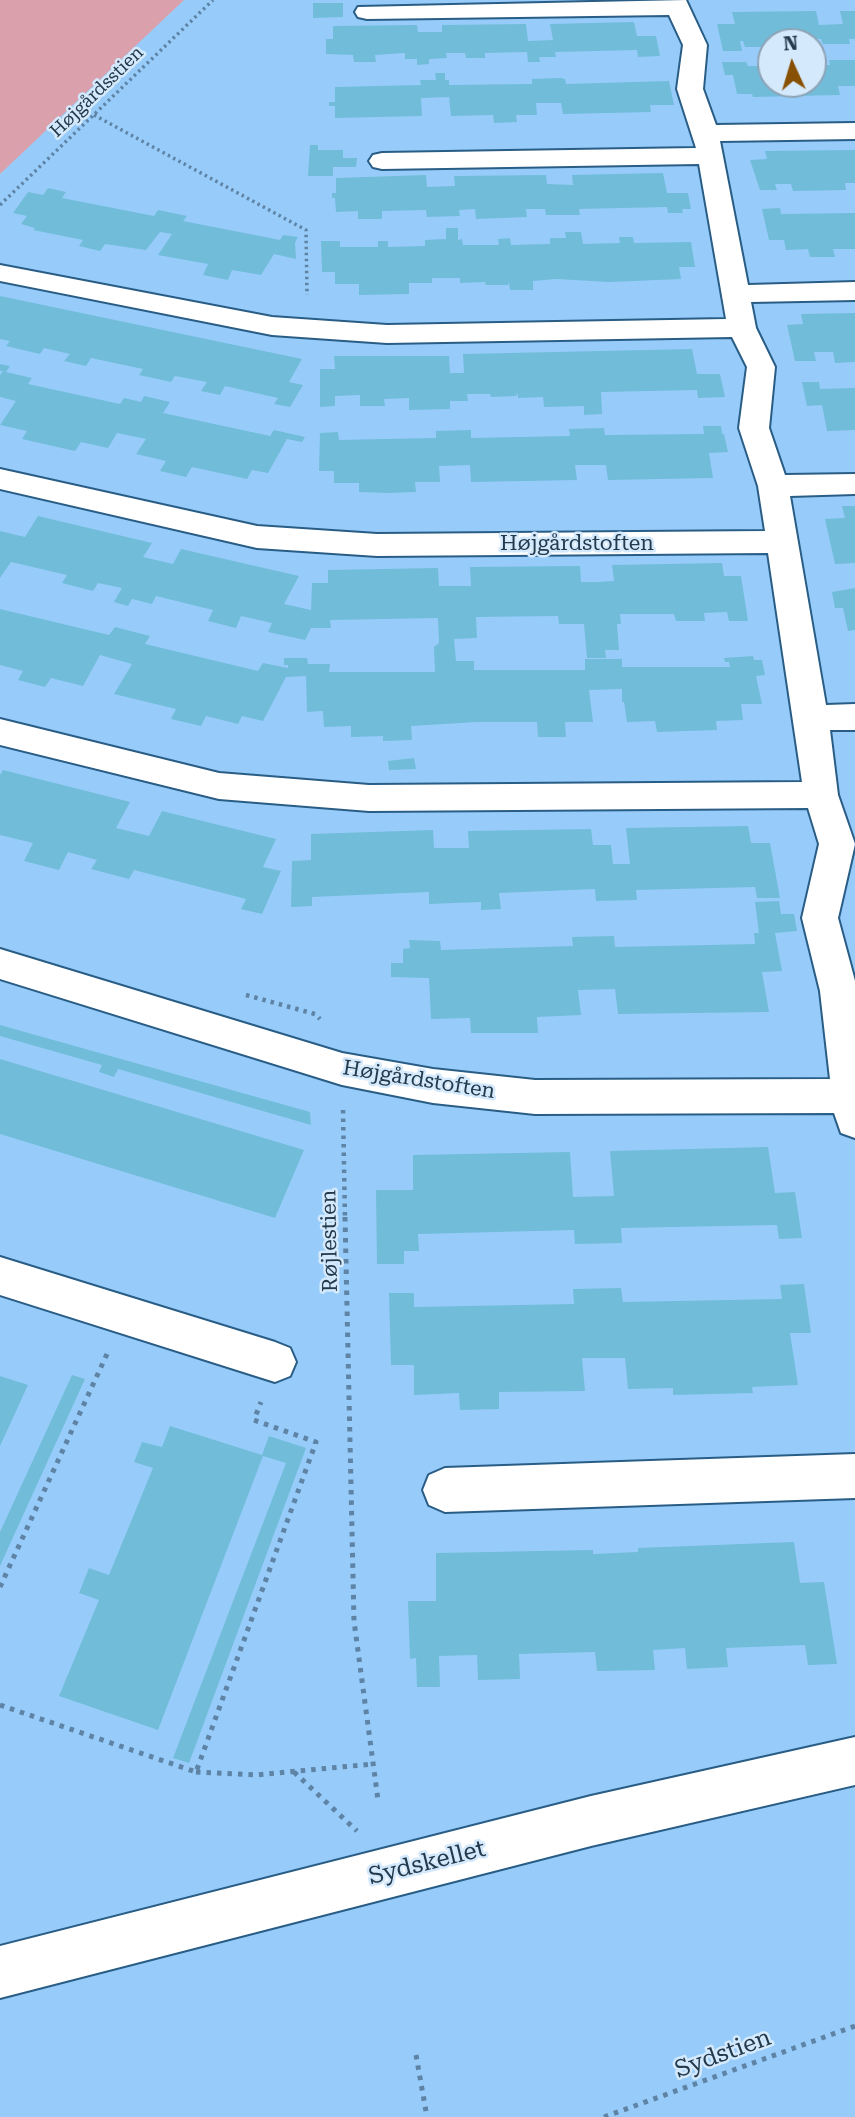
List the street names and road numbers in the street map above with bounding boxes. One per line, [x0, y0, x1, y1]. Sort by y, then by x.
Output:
street label: Højgårdsstien [46, 42, 148, 142]
street label: Højgårdstoften [500, 531, 654, 557]
street label: Højgårdstoften [341, 1056, 497, 1104]
street label: Røjlestien [317, 1190, 343, 1292]
street label: Sydskellet [365, 1835, 489, 1891]
street label: Sydstien [671, 2023, 775, 2085]

